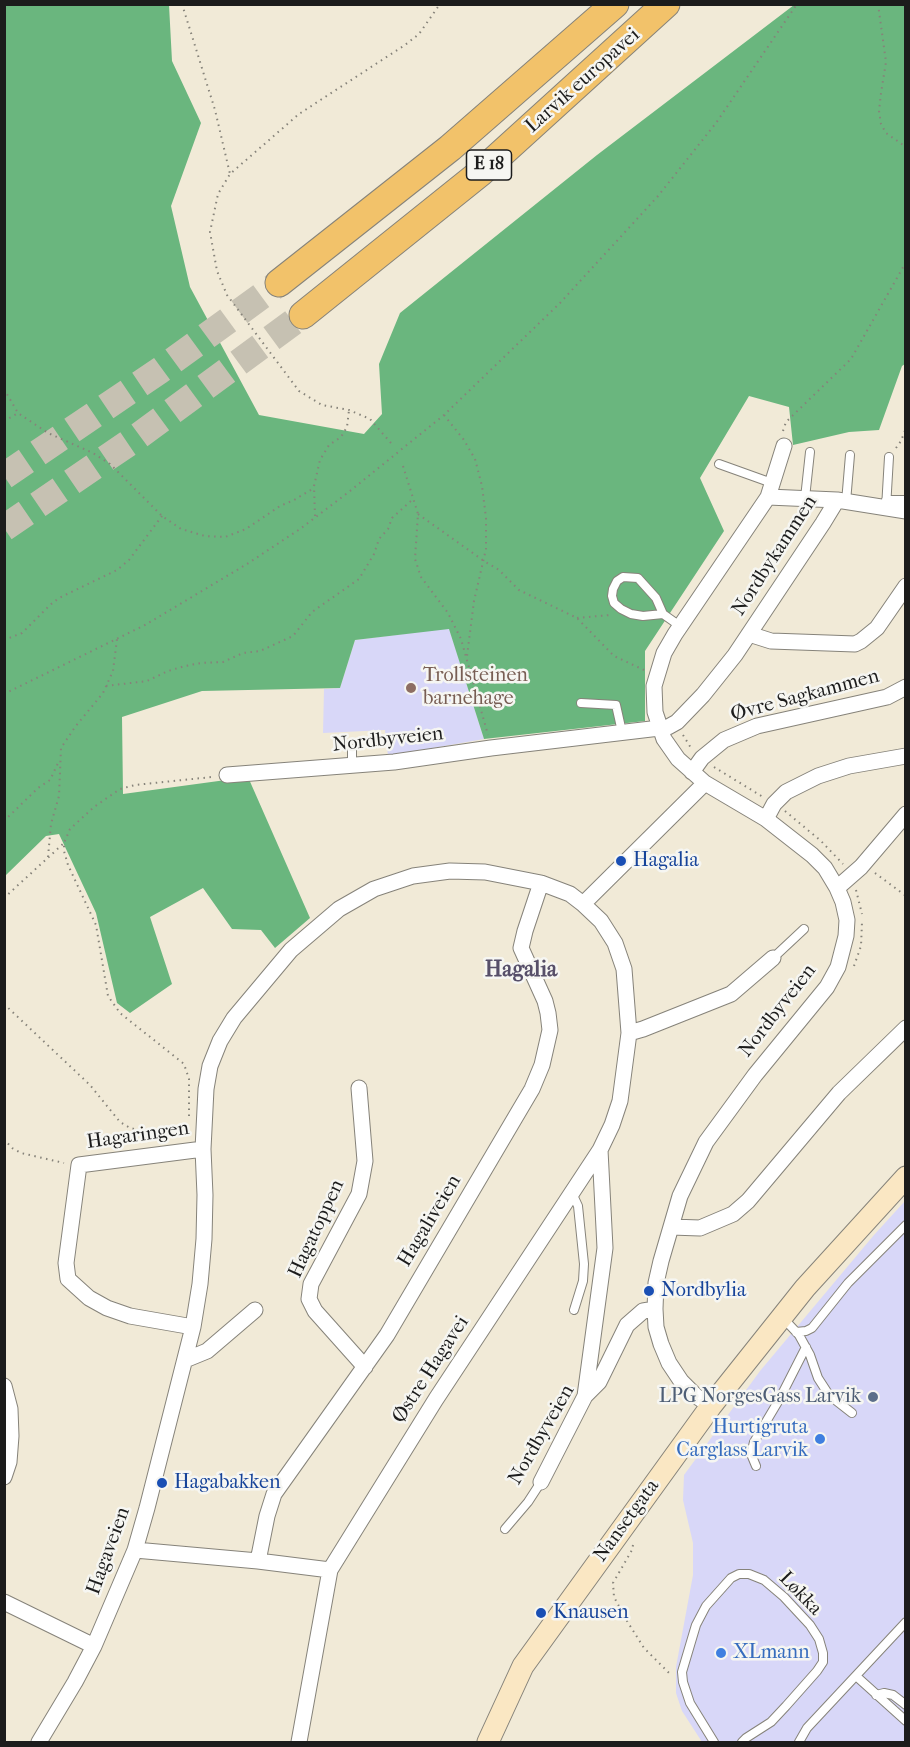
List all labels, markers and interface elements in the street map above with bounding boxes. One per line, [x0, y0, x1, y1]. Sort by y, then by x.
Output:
street label: Larvik europavei [521, 23, 645, 139]
road number: E 18 [466, 150, 512, 180]
street label: Nordbykammen [727, 491, 823, 621]
place label: Trollsteinen barnehage [423, 664, 528, 711]
street label: Øvre Sagkammen [728, 665, 882, 727]
marker: Trollsteinen barnehage [404, 681, 418, 695]
street label: Nordbyveien [331, 722, 445, 758]
place label: Hagalia [633, 849, 699, 873]
marker: Hagalia [614, 854, 628, 868]
district label: Hagalia [485, 958, 557, 984]
street label: Nordbyveien [734, 960, 822, 1062]
street label: Hagaringen [85, 1117, 191, 1155]
street label: Hagaliveien [393, 1171, 467, 1271]
street label: Hagatoppen [284, 1176, 350, 1282]
place label: Nordbylia [661, 1279, 746, 1303]
marker: Nordbylia [642, 1284, 656, 1298]
street label: Østre Hagavei [387, 1312, 475, 1428]
street label: Nordbyveien [504, 1381, 580, 1489]
place label: LPG NorgesGass Larvik [659, 1385, 861, 1409]
marker: LPG NorgesGass Larvik [866, 1390, 880, 1404]
place label: Hurtigruta Carglass Larvik [676, 1416, 808, 1463]
marker: Hurtigruta Carglass Larvik [813, 1432, 827, 1446]
place label: Hagabakken [174, 1471, 281, 1495]
street label: Nansetgata [589, 1475, 665, 1567]
marker: Hagabakken [155, 1476, 169, 1490]
street label: Hagaveien [82, 1504, 136, 1598]
street label: Løkka [773, 1567, 827, 1621]
place label: Knausen [553, 1601, 629, 1625]
marker: Knausen [534, 1606, 548, 1620]
place label: XLmann [733, 1641, 810, 1665]
marker: XLmann [714, 1646, 728, 1660]

